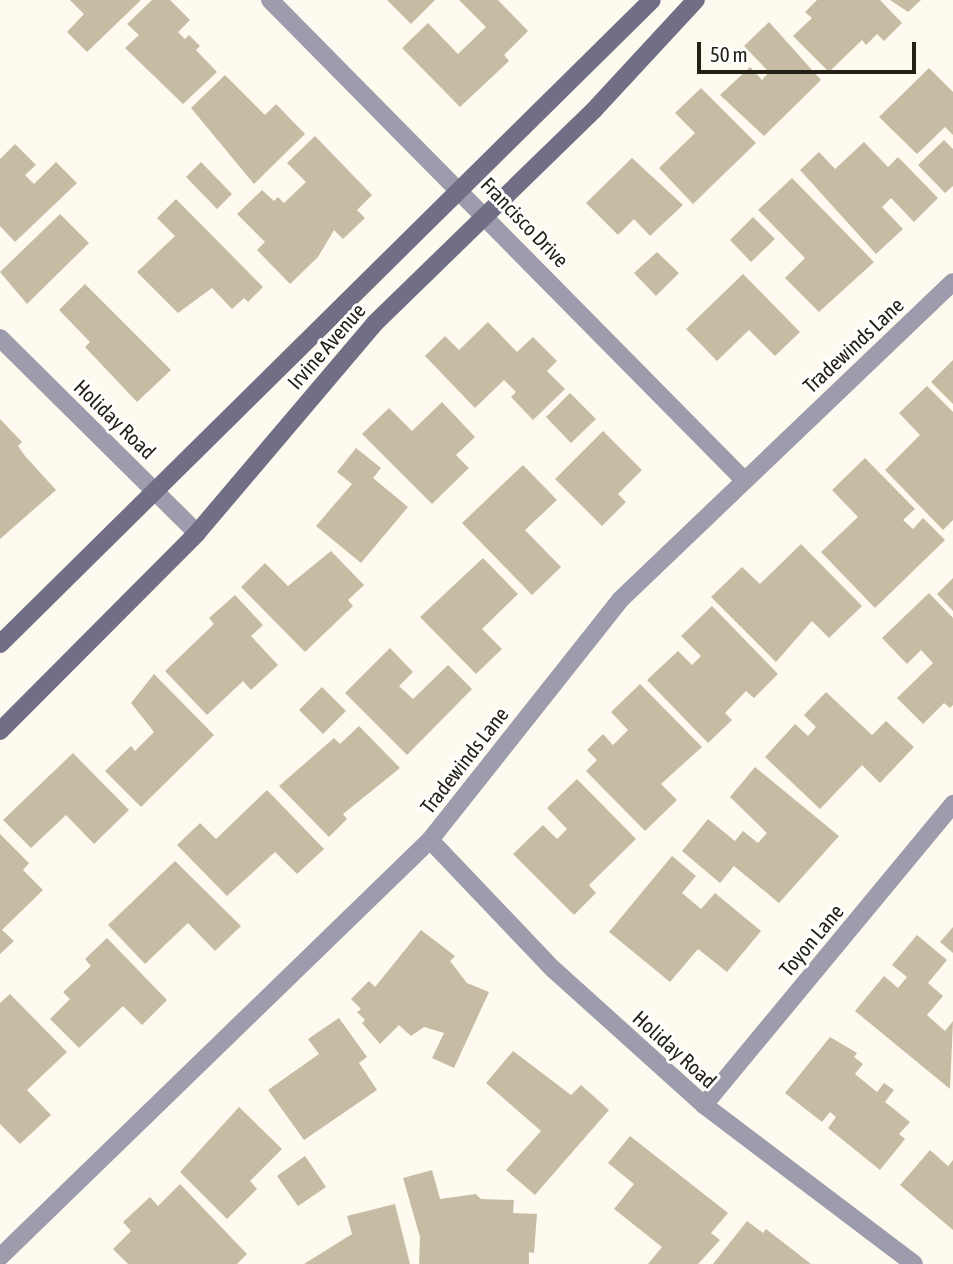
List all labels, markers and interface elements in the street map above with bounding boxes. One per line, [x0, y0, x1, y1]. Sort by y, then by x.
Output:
scale bar [701, 28, 920, 72]
text: 50 m [710, 42, 748, 66]
street label: Francisco Drive [476, 172, 574, 272]
street label: Tradewinds Lane [798, 292, 908, 398]
street label: Irvine Avenue [282, 298, 370, 394]
street label: Holiday Road [69, 374, 161, 464]
street label: Tradewinds Lane [415, 702, 513, 818]
street label: Toyon Lane [774, 899, 848, 981]
street label: Holiday Road [628, 1005, 722, 1093]

